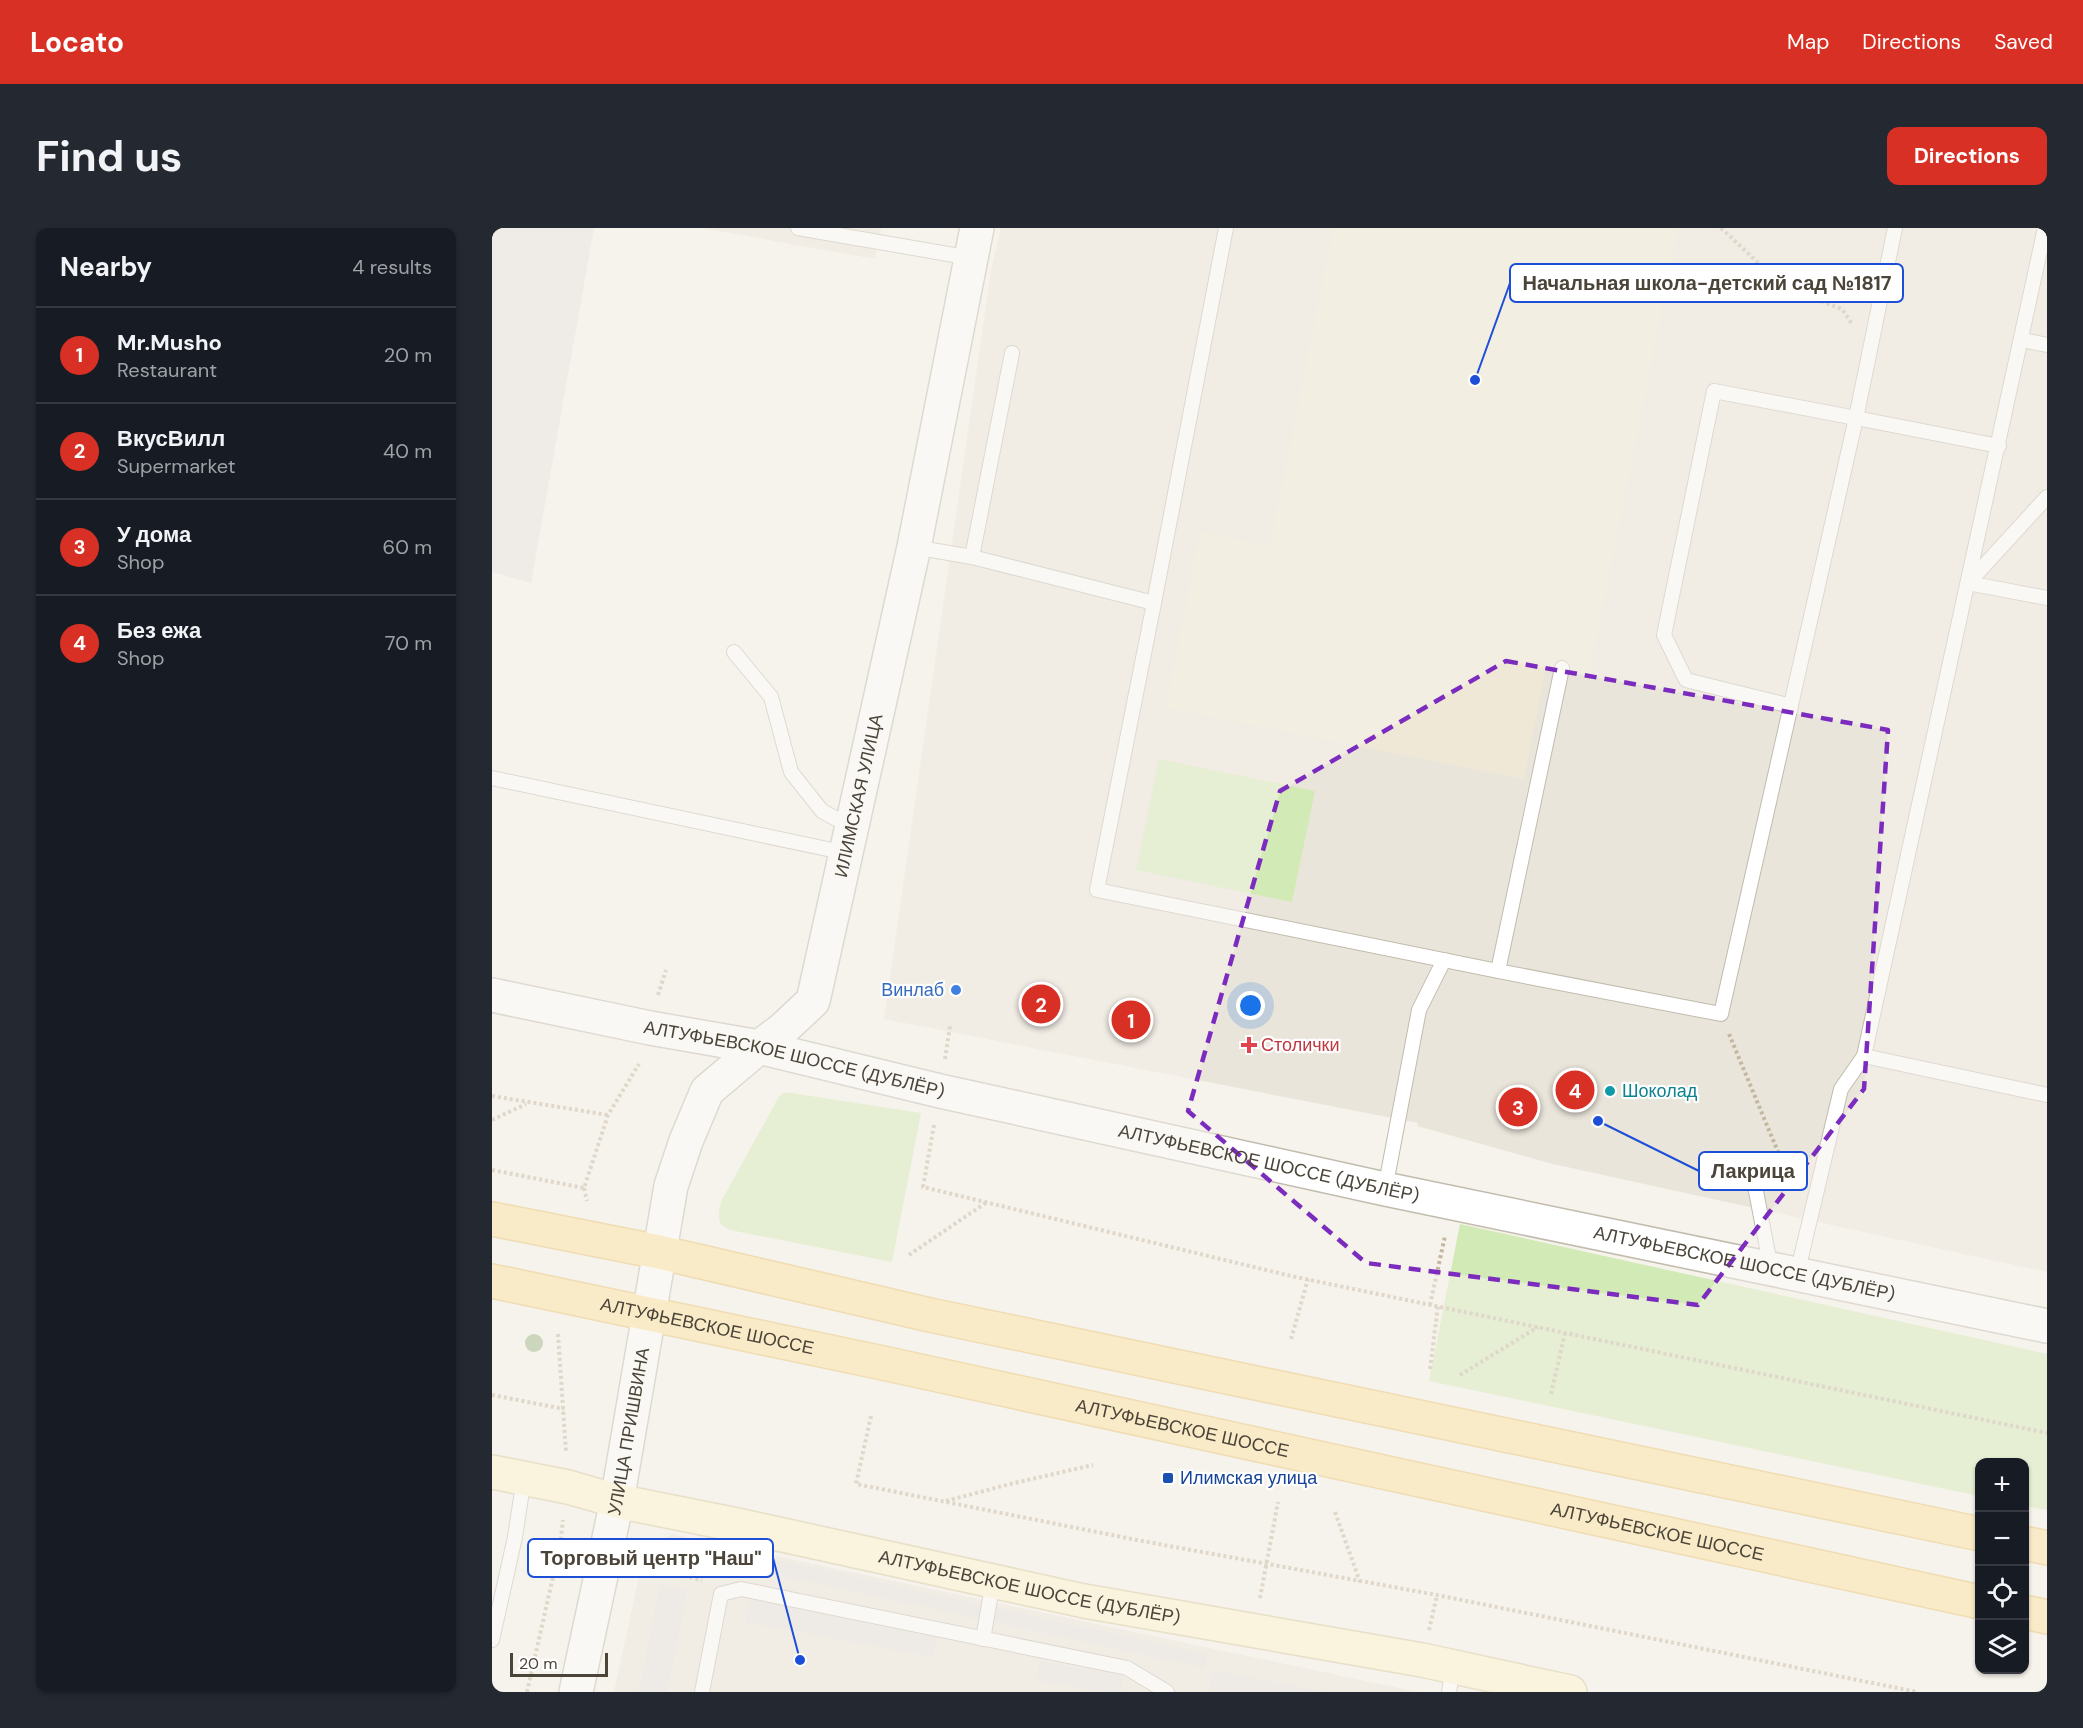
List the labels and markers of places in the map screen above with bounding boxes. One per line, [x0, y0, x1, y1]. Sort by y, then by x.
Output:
callout: Начальная школа-детский сад №1817 [1510, 264, 1903, 302]
place label: Винлаб [881, 978, 944, 1002]
pin: 2 [1022, 982, 1060, 1026]
marker: Винлаб [949, 983, 963, 997]
pin: 1 [1112, 998, 1150, 1042]
place label: Столички [1261, 1033, 1340, 1057]
marker: Столички [1242, 1038, 1256, 1052]
pin: 4 [1556, 1068, 1594, 1112]
place label: Шоколад [1622, 1079, 1698, 1103]
pin: 3 [1498, 1084, 1538, 1130]
marker: Шоколад [1603, 1084, 1617, 1098]
callout: Лакрица [1699, 1152, 1807, 1190]
place label: Илимская улица [1180, 1466, 1318, 1490]
marker: Илимская улица [1161, 1471, 1175, 1485]
callout: Торговый центр "Наш" [528, 1539, 773, 1577]

